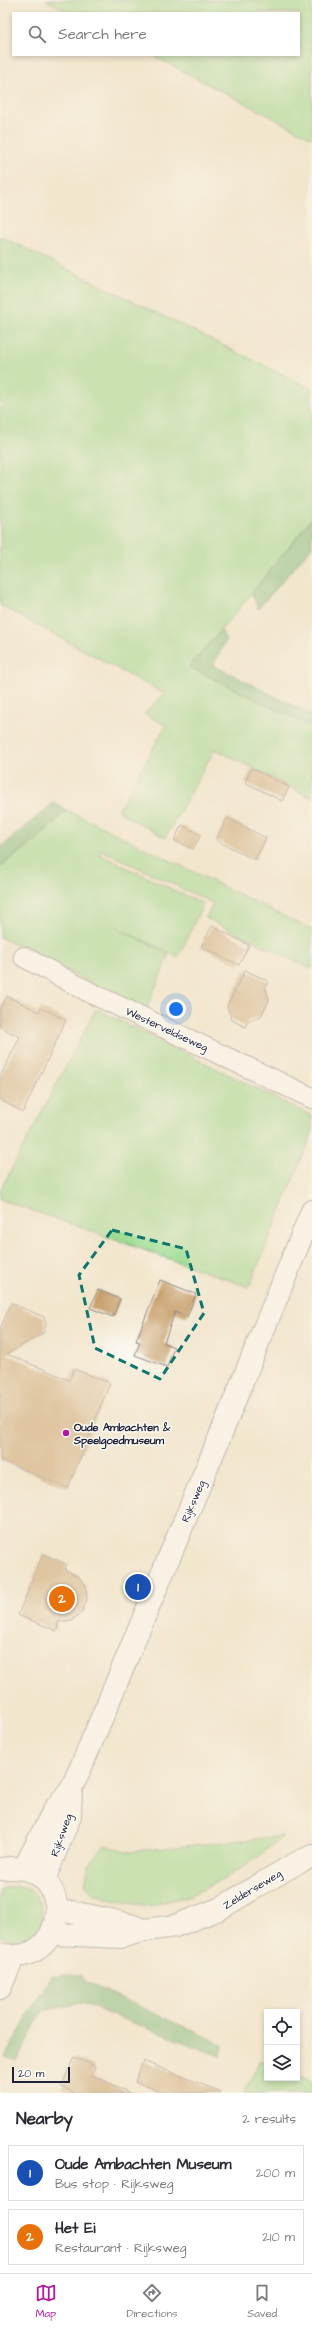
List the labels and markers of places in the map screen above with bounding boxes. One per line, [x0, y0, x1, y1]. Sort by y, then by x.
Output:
place label: Oude Ambachten & Speelgoedmuseum [73, 1420, 171, 1450]
marker: Oude Ambachten & Speelgoedmuseum [61, 1428, 71, 1438]
pin: 1 [125, 1572, 151, 1602]
pin: 2 [49, 1584, 75, 1614]

